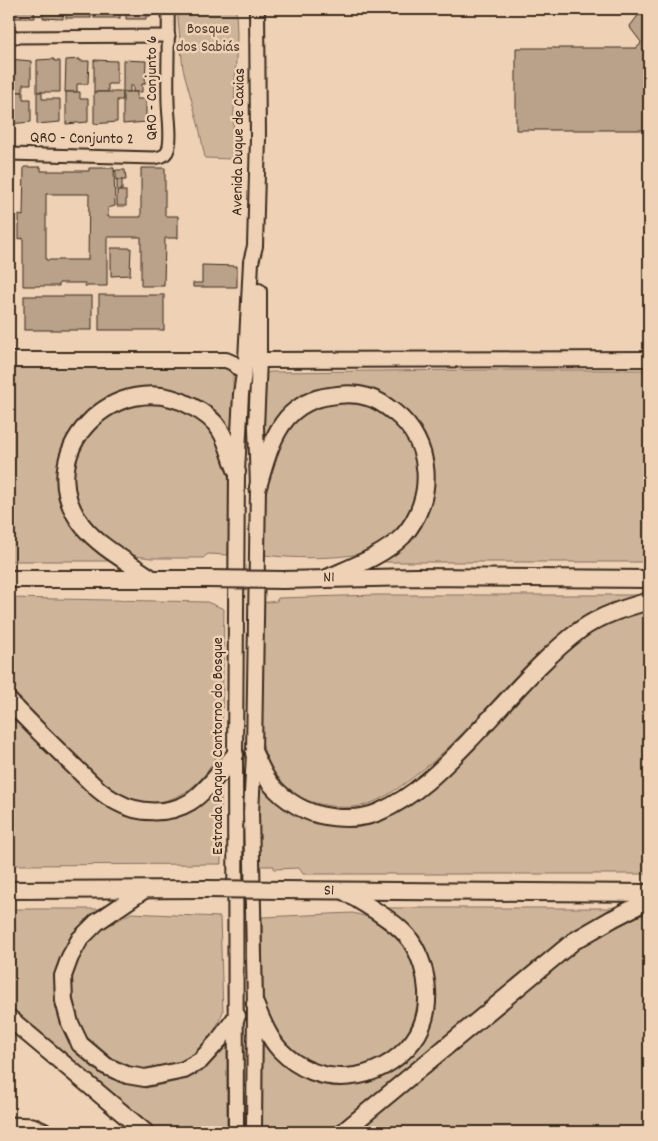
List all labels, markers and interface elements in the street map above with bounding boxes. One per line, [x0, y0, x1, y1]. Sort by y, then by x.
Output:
park label: Bosque dos Sabiás [176, 18, 240, 59]
street label: QRO - Conjunto 6 [141, 36, 164, 140]
street label: Avenida Duque de Caxias [226, 68, 252, 216]
street label: QRO - Conjunto 2 [30, 127, 134, 151]
street label: N1 [323, 566, 335, 590]
street label: Estrada Parque Contorno do Bosque [207, 637, 230, 855]
street label: S1 [324, 879, 334, 903]

